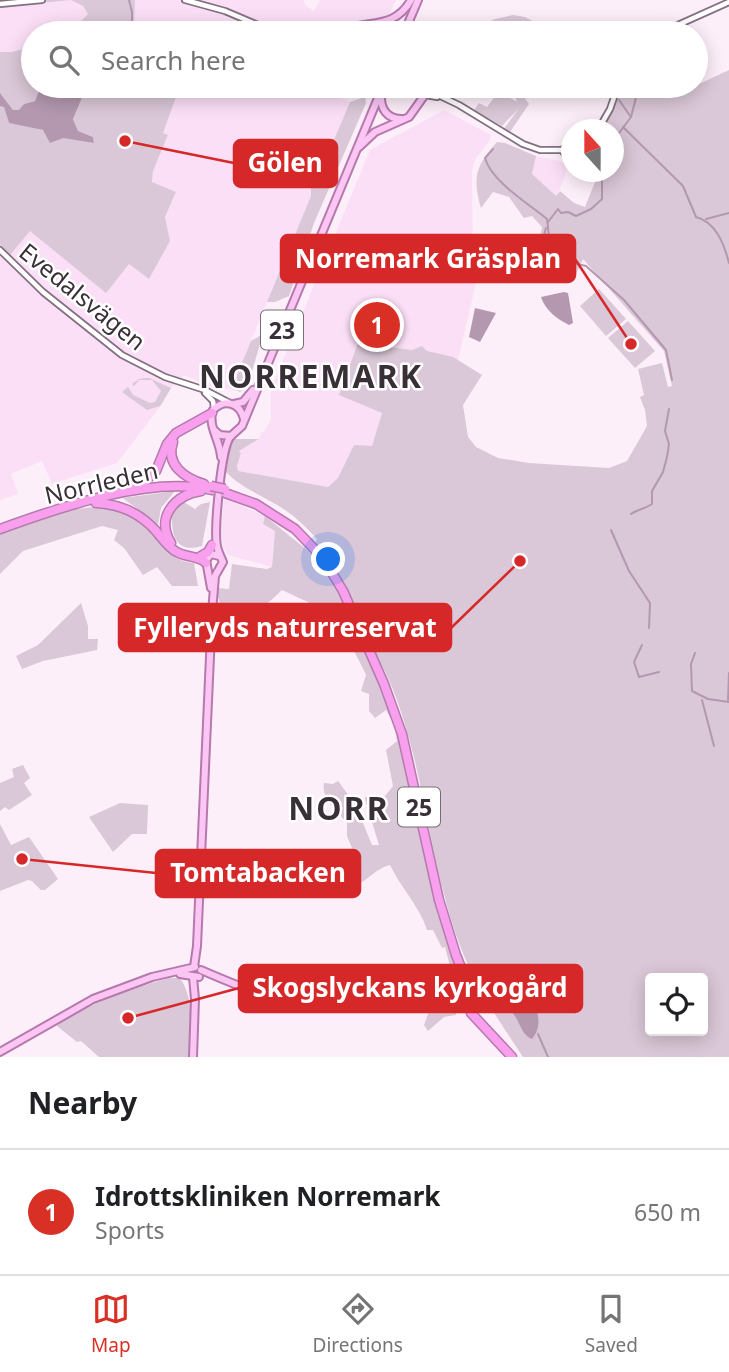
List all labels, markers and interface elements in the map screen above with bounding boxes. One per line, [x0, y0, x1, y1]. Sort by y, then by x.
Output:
search box [21, 21, 708, 98]
icon: search [45, 41, 83, 79]
text: Search here [101, 42, 246, 78]
north arrow [561, 119, 624, 182]
callout: Gölen [234, 140, 337, 187]
text: Gölen [247, 144, 323, 180]
street label: Evedalsvägen [13, 235, 153, 357]
callout: Norremark Gräsplan [281, 235, 575, 282]
text: Norremark Gräsplan [295, 240, 561, 276]
pin: 1 [354, 299, 400, 351]
road number: 23 [261, 310, 303, 350]
district label: NORREMARK [199, 354, 423, 397]
street label: Norrleden [41, 453, 161, 511]
your location [311, 542, 345, 576]
callout: Fylleryds naturreservat [119, 604, 451, 651]
text: Fylleryds naturreservat [133, 609, 437, 645]
district label: NORR [288, 786, 390, 829]
road number: 25 [398, 788, 440, 827]
callout: Tomtabacken [156, 850, 360, 897]
text: Tomtabacken [170, 854, 346, 890]
callout: Skogslyckans kyrkogård [239, 965, 582, 1012]
text: Skogslyckans kyrkogård [252, 969, 568, 1005]
map controls [645, 973, 708, 1036]
button: locate [645, 973, 708, 1036]
text: Nearby [28, 1082, 137, 1123]
text: Idrottskliniken Norremark [95, 1178, 440, 1214]
text: 1 [44, 1196, 58, 1228]
text: 650 m [634, 1196, 701, 1228]
text: Sports [95, 1214, 165, 1246]
tab: Map [91, 1290, 131, 1358]
tab: Directions [313, 1290, 403, 1358]
tab: Saved [585, 1290, 638, 1358]

